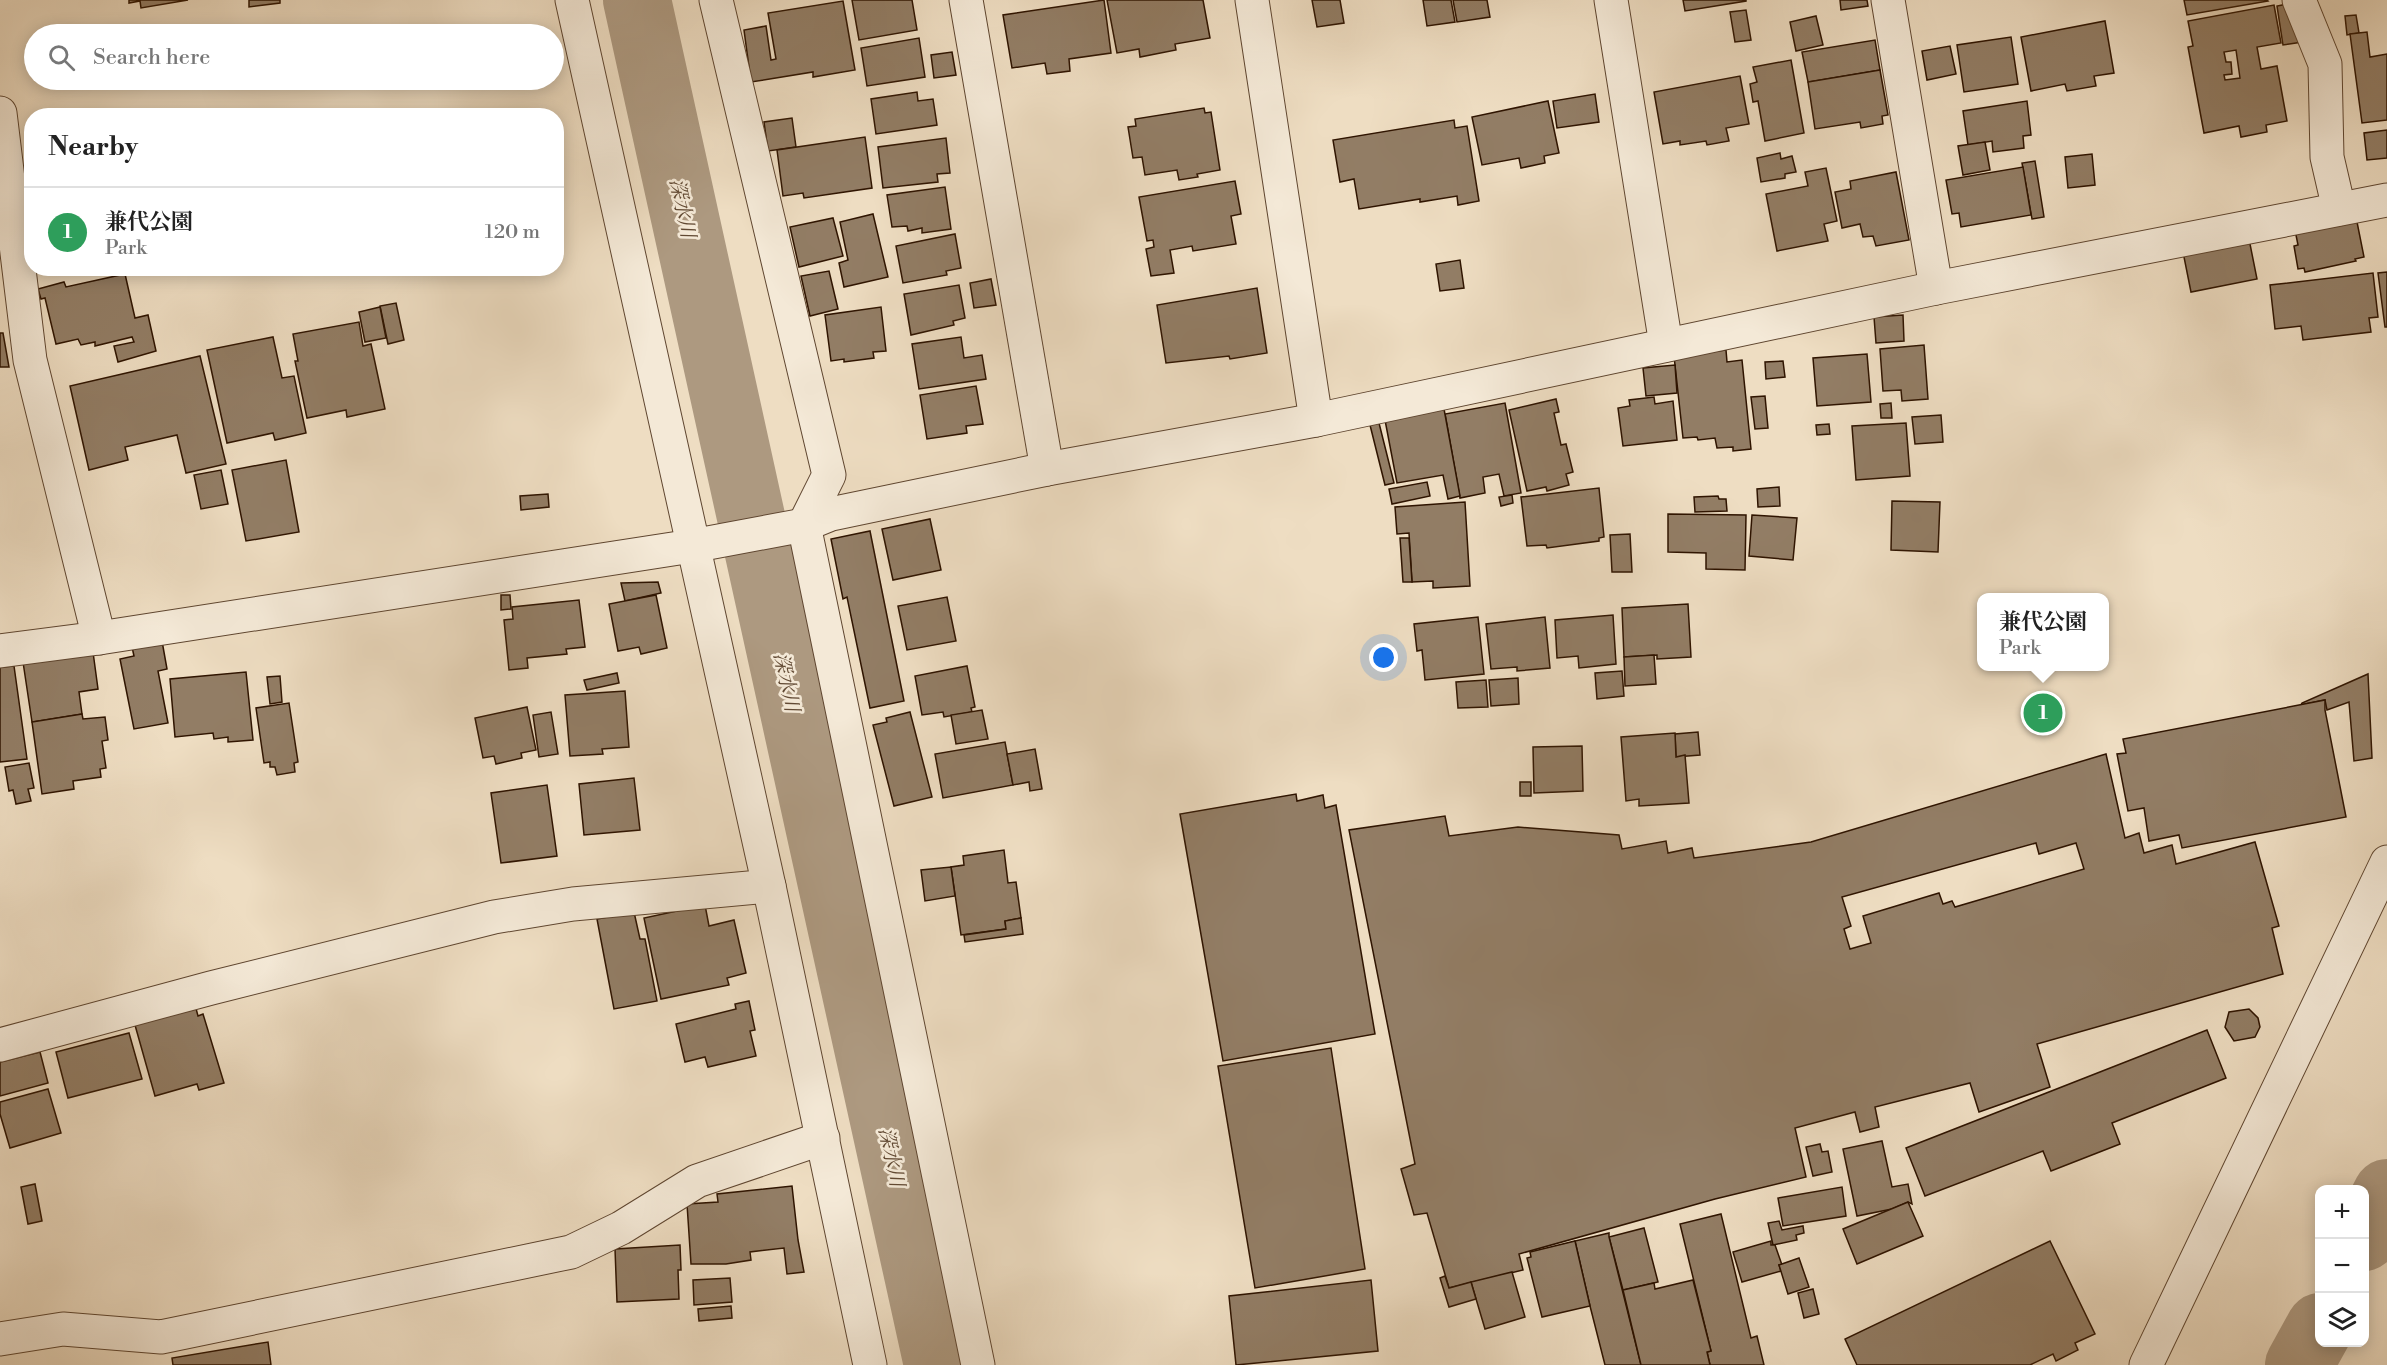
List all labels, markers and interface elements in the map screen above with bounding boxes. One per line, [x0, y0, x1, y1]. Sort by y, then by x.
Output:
search box [24, 24, 564, 90]
icon: search [45, 41, 78, 74]
text: Search here [93, 44, 210, 71]
text: Nearby [48, 131, 138, 163]
water label: 深水川 [663, 176, 700, 242]
text: 兼代公園 [105, 209, 193, 236]
text: 1 [63, 220, 72, 245]
text: 120 m [485, 220, 540, 245]
text: Park [105, 236, 147, 261]
popup [1977, 593, 2109, 671]
text: 兼代公園 [1999, 609, 2087, 636]
text: Park [1999, 636, 2041, 661]
your location [1369, 643, 1398, 672]
water label: 深水川 [767, 650, 804, 716]
pin: 1 [2024, 690, 2062, 736]
water label: 深水川 [872, 1125, 909, 1191]
map controls [2315, 1185, 2369, 1347]
button: + [2315, 1185, 2369, 1239]
button: − [2315, 1239, 2369, 1293]
button: layers [2315, 1293, 2369, 1347]

